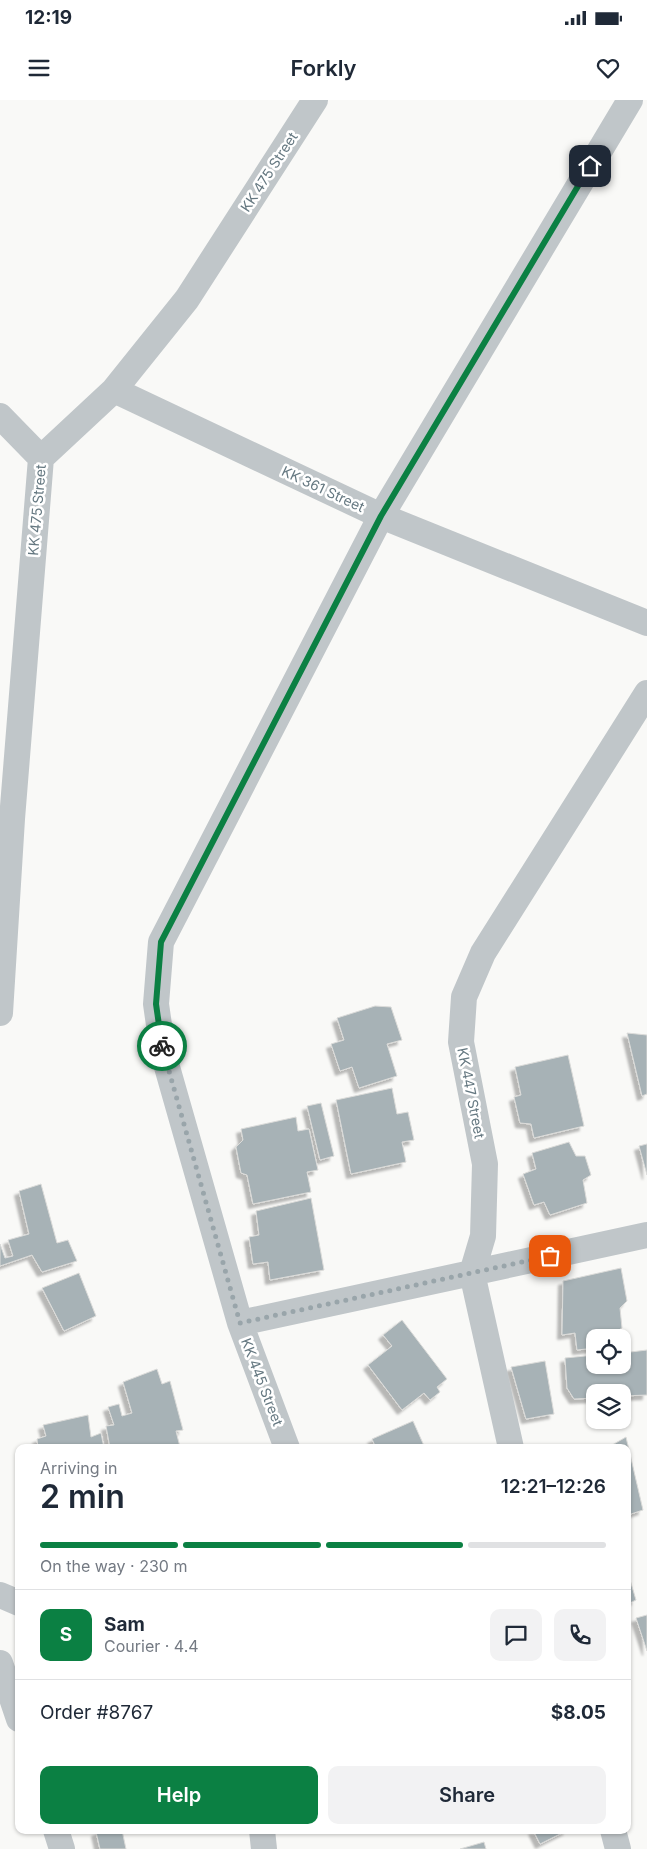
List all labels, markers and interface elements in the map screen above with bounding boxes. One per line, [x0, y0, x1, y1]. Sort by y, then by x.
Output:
text: 12:19 [25, 6, 72, 29]
icon: menu [25, 54, 53, 82]
icon: heart [594, 54, 622, 82]
text: Forkly [290, 55, 357, 81]
street label: KK 475 Street [237, 128, 301, 215]
pin [569, 145, 611, 187]
icon: home [576, 152, 604, 180]
street label: KK 361 Street [279, 462, 368, 515]
street label: KK 475 Street [24, 463, 49, 556]
courier [137, 1021, 187, 1071]
icon: bike [148, 1032, 176, 1060]
street label: KK 447 Street [454, 1046, 489, 1140]
pin [529, 1235, 571, 1277]
icon: bag [536, 1242, 564, 1270]
map controls [586, 1329, 631, 1429]
button: locate [586, 1329, 631, 1374]
street label: KK 445 Street [238, 1335, 287, 1429]
button: layers [586, 1384, 631, 1429]
text: Arriving in [40, 1458, 117, 1478]
text: 12:21–12:26 [501, 1475, 606, 1498]
text: 2 min [40, 1477, 125, 1516]
text: On the way · 230 m [40, 1556, 187, 1576]
button: chat [490, 1609, 542, 1661]
button: phone [554, 1609, 606, 1661]
text: Sam [104, 1613, 145, 1636]
text: S [60, 1623, 72, 1646]
text: Courier · 4.4 [104, 1636, 199, 1656]
text: Order #8767 [40, 1701, 153, 1724]
text: $8.05 [551, 1701, 606, 1724]
button: Help [40, 1766, 318, 1824]
button: Share [328, 1766, 606, 1824]

